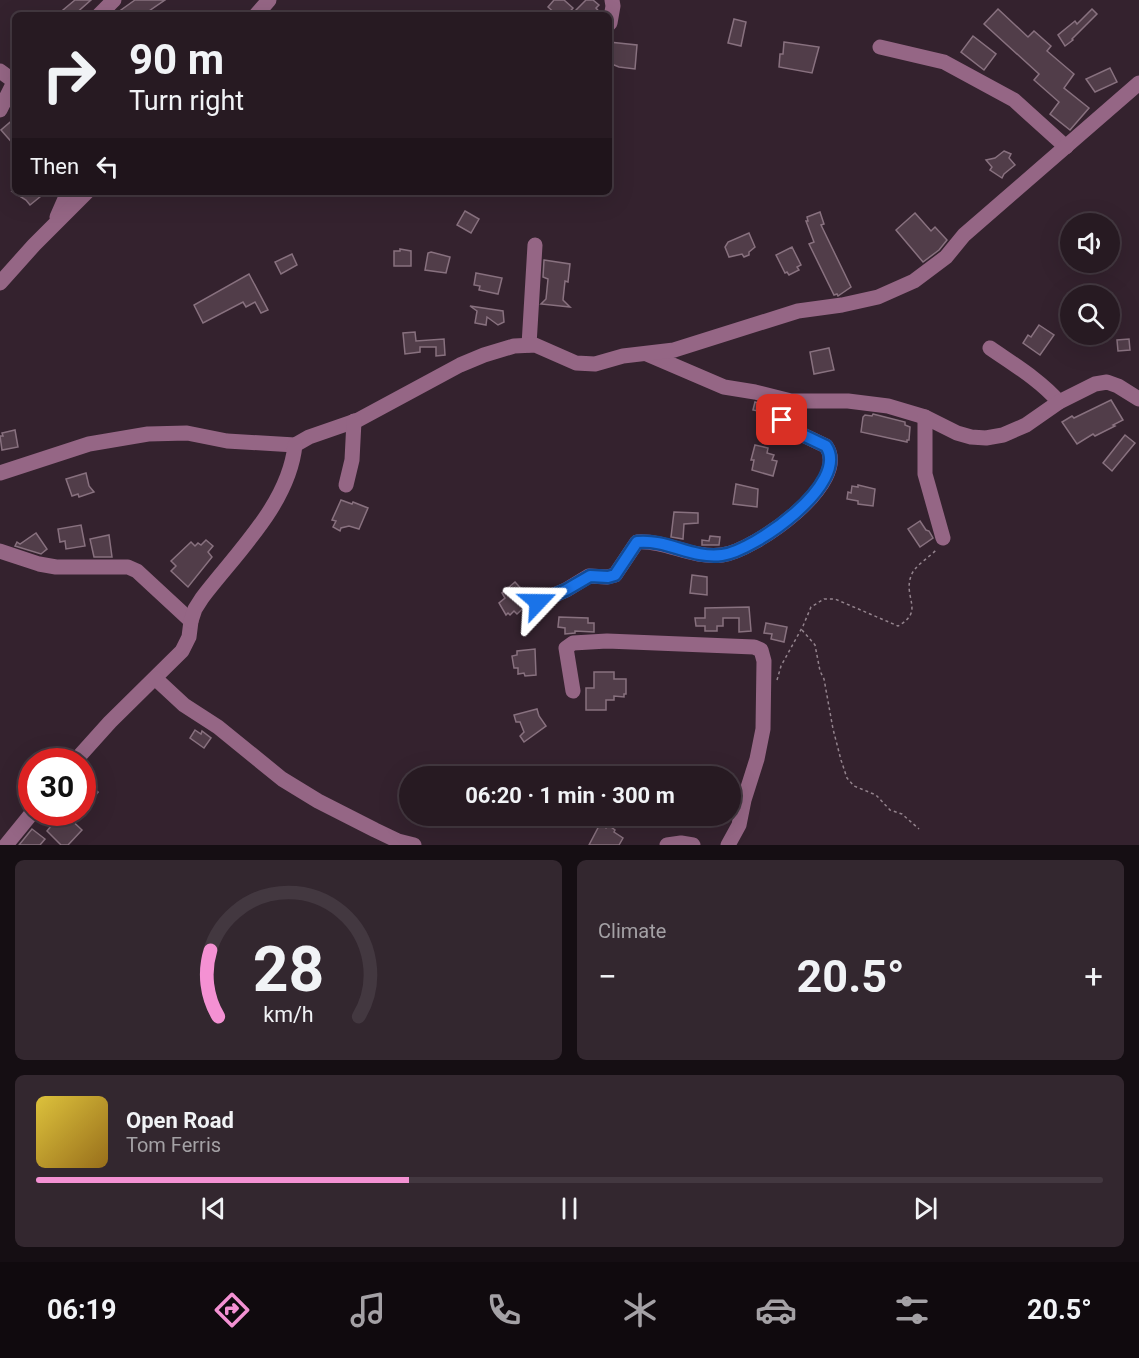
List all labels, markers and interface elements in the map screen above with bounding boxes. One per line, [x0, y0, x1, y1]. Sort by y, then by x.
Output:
text: 90 m [129, 35, 224, 84]
icon: right [30, 36, 108, 114]
text: Turn right [129, 85, 244, 117]
icon: left [91, 150, 124, 183]
text: Then [30, 154, 79, 179]
map controls [1060, 213, 1120, 345]
button: sound [1060, 213, 1120, 273]
button: search [1060, 285, 1120, 345]
pin [756, 394, 807, 445]
icon: arrive [765, 403, 798, 436]
position arrow [506, 570, 570, 634]
speed limit sign: 30 [18, 748, 96, 826]
text: 06:20 · 1 min · 300 m [465, 783, 675, 808]
text: Climate [598, 919, 666, 943]
text: 28 [253, 933, 324, 1006]
text: 20.5° [797, 950, 905, 1003]
text: − [598, 957, 617, 996]
text: + [1084, 957, 1103, 996]
text: km/h [263, 1002, 314, 1027]
text: Open Road [126, 1108, 234, 1133]
text: Tom Ferris [126, 1133, 221, 1157]
icon: previous [197, 1192, 230, 1225]
icon: pause [553, 1192, 586, 1225]
icon: next [909, 1192, 942, 1225]
icon: directions [211, 1289, 253, 1331]
icon: music [347, 1289, 389, 1331]
icon: phone [483, 1289, 525, 1331]
icon: climate [619, 1289, 661, 1331]
icon: car [755, 1289, 797, 1331]
icon: filters [891, 1289, 933, 1331]
text: 06:19 [47, 1294, 117, 1326]
text: 20.5° [1027, 1294, 1092, 1326]

